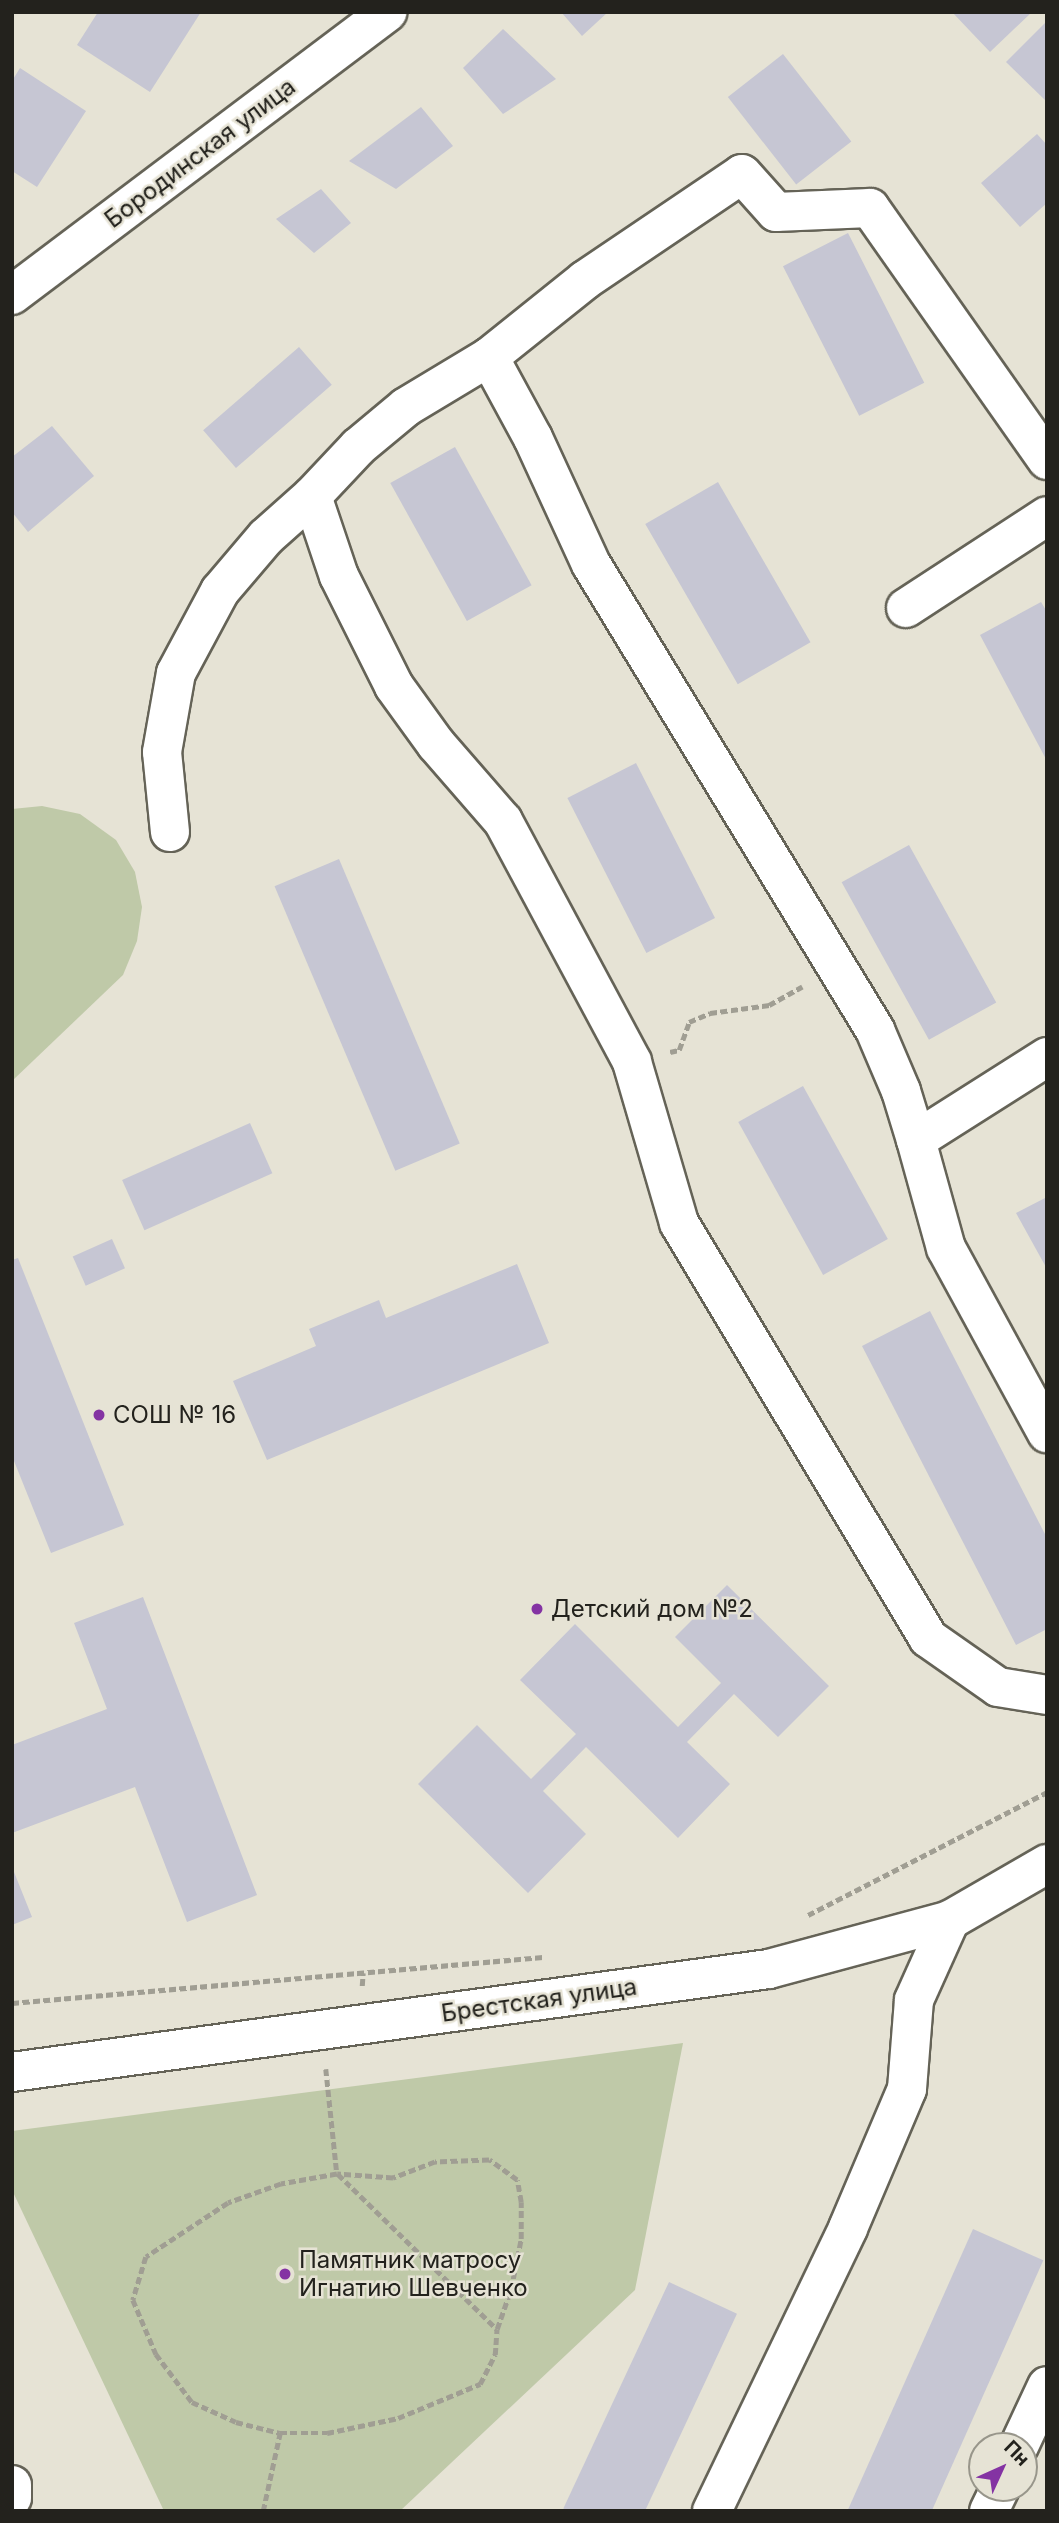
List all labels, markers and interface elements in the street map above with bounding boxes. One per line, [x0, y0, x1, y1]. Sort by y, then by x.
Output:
street label: Бородинская улица [99, 72, 301, 234]
place label: СОШ № 16 [113, 1401, 236, 1429]
marker: СОШ № 16 [91, 1407, 107, 1423]
place label: Детский дом №2 [551, 1595, 753, 1623]
marker: Детский дом №2 [529, 1601, 545, 1617]
street label: Брестская улица [439, 1972, 639, 2028]
place label: Памятник матросу Игнатию Шевченко [299, 2246, 528, 2302]
marker: Памятник матросу Игнатию Шевченко [277, 2266, 293, 2282]
north arrow [968, 2432, 1038, 2502]
text: Пн [999, 2436, 1034, 2471]

